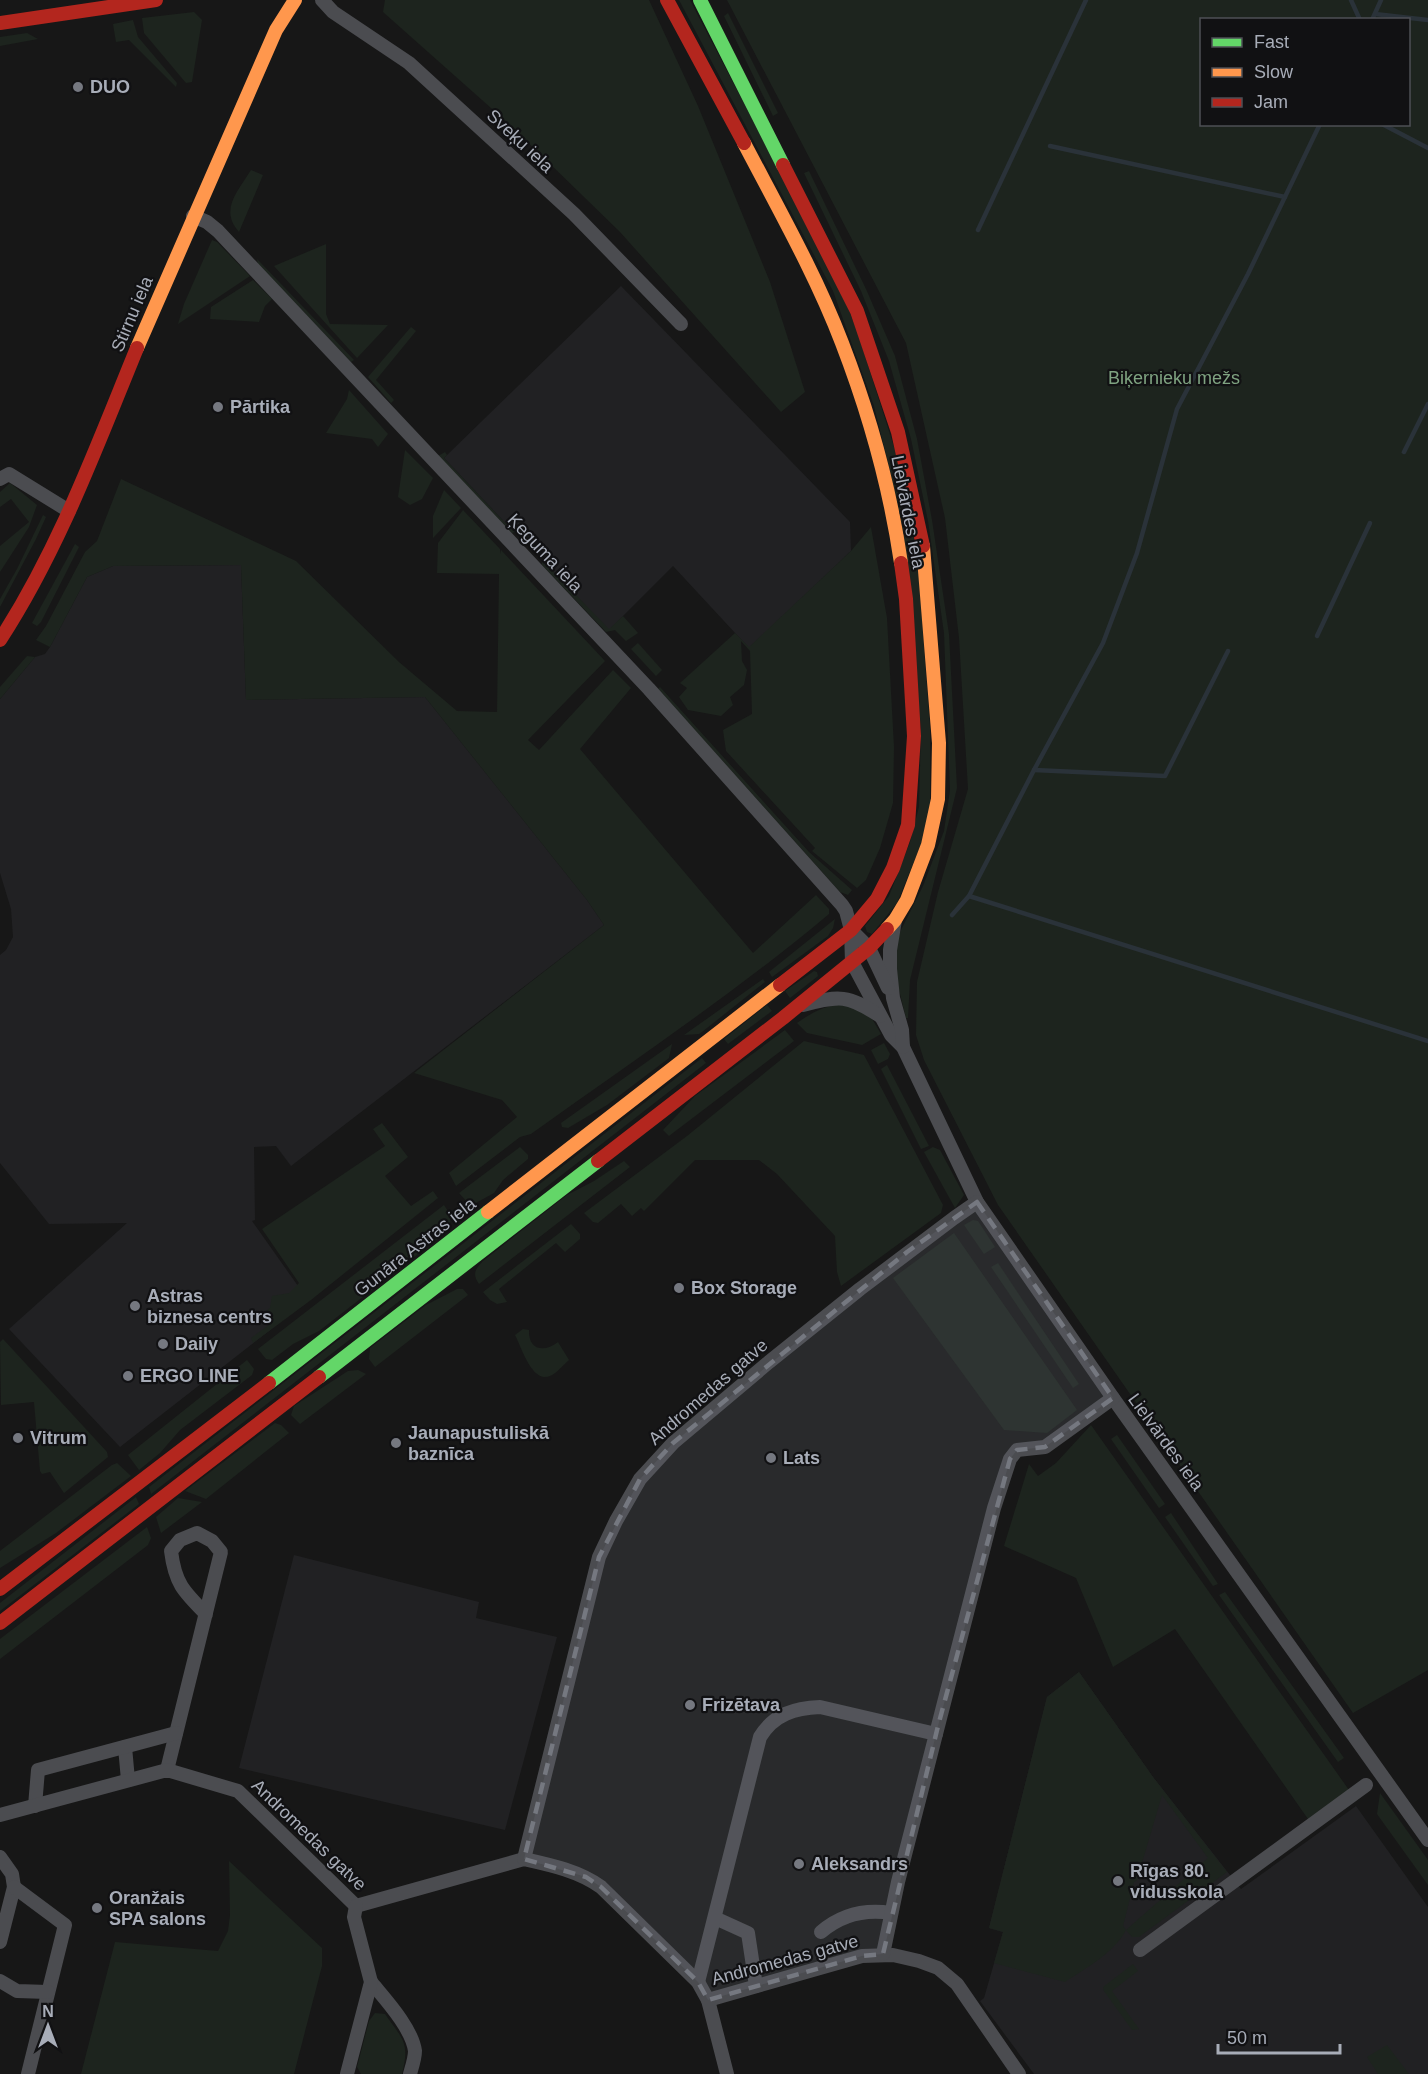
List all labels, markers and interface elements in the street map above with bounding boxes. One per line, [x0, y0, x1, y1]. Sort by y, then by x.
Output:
legend [1200, 18, 1410, 126]
text: Fast [1254, 32, 1289, 52]
text: Slow [1254, 62, 1294, 82]
place label: DUO [90, 77, 130, 97]
marker: DUO [71, 80, 85, 94]
text: Jam [1254, 92, 1288, 112]
street label: Sveķu iela [483, 105, 558, 177]
street label: Stirnu iela [107, 272, 157, 355]
park label: Biķernieku mežs [1108, 368, 1240, 388]
place label: Pārtika [230, 397, 291, 417]
marker: Pārtika [211, 400, 225, 414]
street label: Lielvārdes iela [887, 454, 929, 571]
street label: Ķeguma iela [504, 510, 587, 597]
street label: Gunāra Astras iela [350, 1193, 480, 1300]
place label: Box Storage [691, 1278, 797, 1298]
marker: Box Storage [672, 1281, 686, 1295]
place label: Astras biznesa centrs [147, 1286, 272, 1327]
marker: Astras biznesa centrs [128, 1299, 142, 1313]
place label: Daily [175, 1334, 218, 1354]
street label: Andromedas gatve [644, 1335, 772, 1449]
marker: Daily [156, 1337, 170, 1351]
place label: ERGO LINE [140, 1366, 239, 1386]
marker: ERGO LINE [121, 1369, 135, 1383]
street label: Lielvārdes iela [1124, 1390, 1208, 1495]
place label: Jaunapustuliskā baznīca [408, 1423, 550, 1464]
place label: Vitrum [30, 1428, 87, 1448]
marker: Vitrum [11, 1431, 25, 1445]
marker: Jaunapustuliskā baznīca [389, 1436, 403, 1450]
place label: Lats [783, 1448, 820, 1468]
marker: Lats [764, 1451, 778, 1465]
place label: Frizētava [702, 1695, 781, 1715]
marker: Frizētava [683, 1698, 697, 1712]
street label: Andromedas gatve [248, 1775, 370, 1895]
place label: Aleksandrs [811, 1854, 908, 1874]
marker: Aleksandrs [792, 1857, 806, 1871]
place label: Rīgas 80. vidusskola [1130, 1861, 1224, 1902]
marker: Rīgas 80. vidusskola [1111, 1874, 1125, 1888]
place label: Oranžais SPA salons [109, 1888, 206, 1929]
marker: Oranžais SPA salons [90, 1901, 104, 1915]
street label: Andromedas gatve [709, 1931, 861, 1989]
north arrow [18, 1996, 78, 2056]
text: N [42, 2003, 54, 2020]
scale bar [1218, 2017, 1340, 2055]
text: 50 m [1227, 2028, 1267, 2048]

